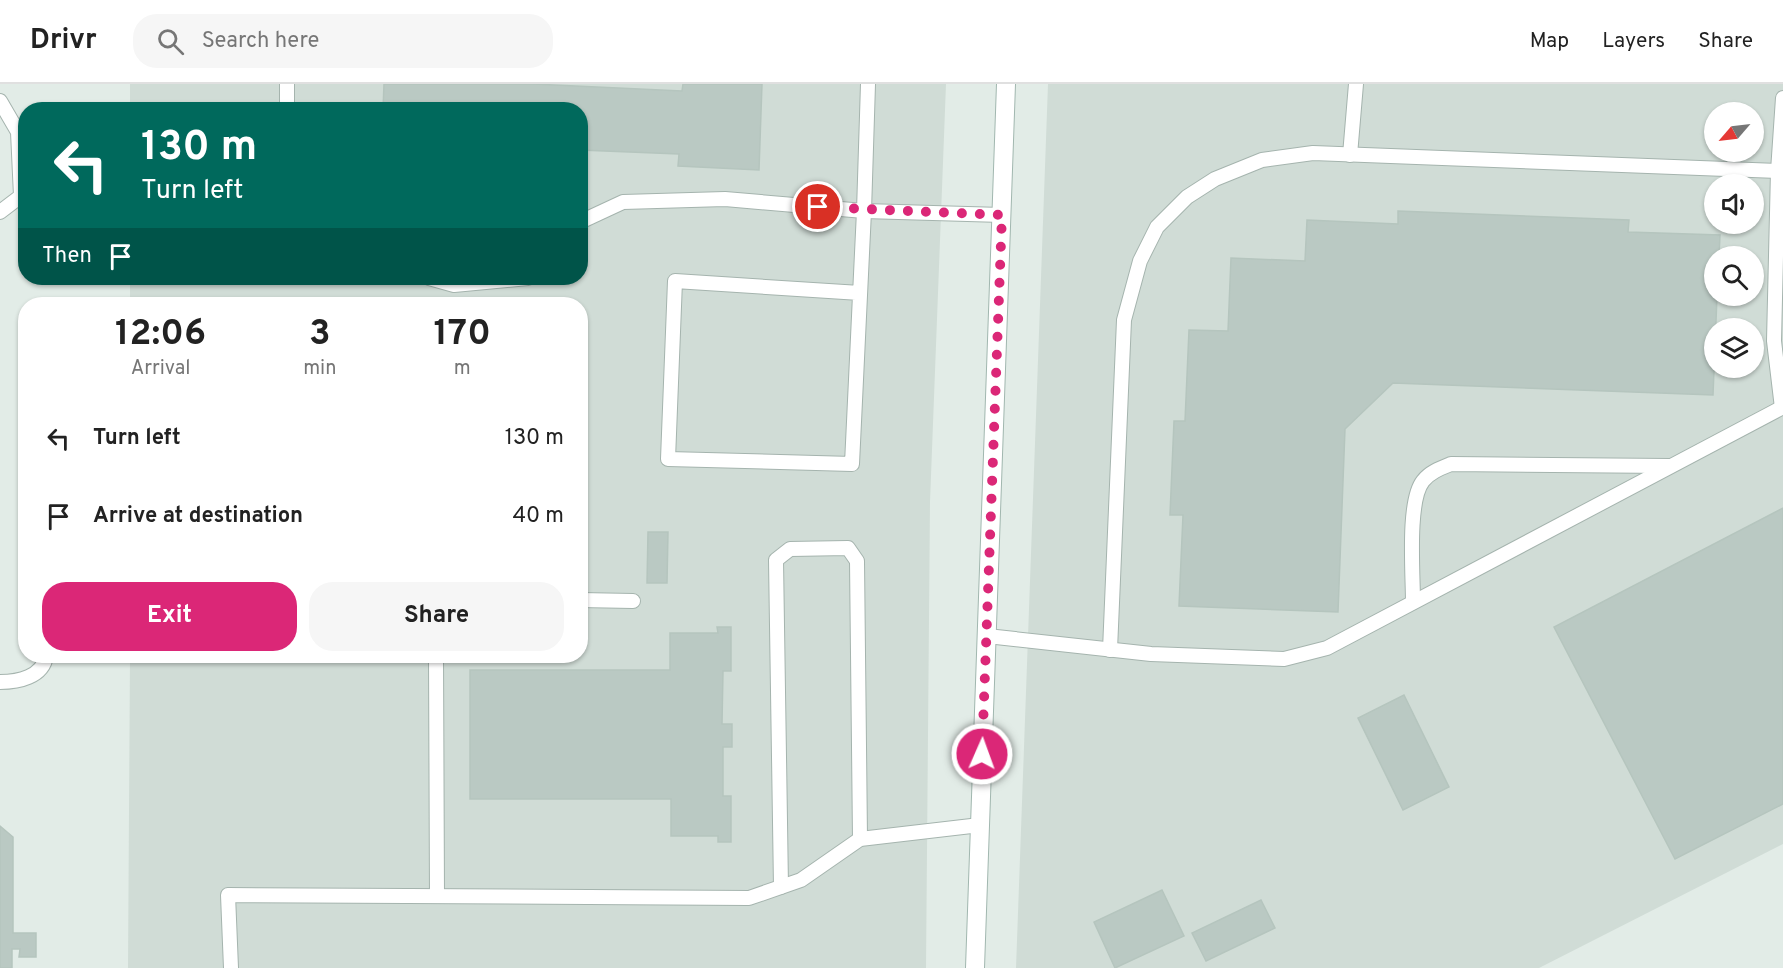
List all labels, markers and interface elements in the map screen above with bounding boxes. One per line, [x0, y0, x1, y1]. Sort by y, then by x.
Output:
search box [133, 14, 553, 68]
text: Drivr [30, 23, 97, 59]
icon: search [154, 25, 187, 58]
text: Search here [202, 28, 319, 55]
text: Map [1530, 28, 1569, 55]
text: Layers [1602, 28, 1665, 55]
text: Share [1698, 28, 1753, 55]
north arrow [1704, 102, 1764, 162]
map controls [1704, 102, 1764, 378]
text: 130 m [141, 122, 257, 175]
icon: left [42, 126, 120, 204]
text: Turn left [141, 174, 243, 208]
button: sound [1704, 174, 1764, 234]
pin [792, 181, 843, 232]
icon: arrive [801, 190, 834, 223]
icon: arrive [104, 240, 137, 273]
text: Then [42, 243, 92, 270]
button: search [1704, 246, 1764, 306]
text: 12:06 [115, 312, 206, 358]
text: 3 [309, 312, 331, 358]
text: 170 [434, 312, 491, 358]
button: layers [1704, 318, 1764, 378]
text: Arrival [131, 356, 190, 382]
text: min [303, 356, 336, 382]
text: m [454, 356, 471, 382]
icon: left [42, 422, 75, 455]
text: Turn left [93, 425, 181, 452]
text: 130 m [505, 425, 564, 452]
icon: arrive [42, 500, 75, 533]
text: Arrive at destination [93, 503, 303, 530]
text: 40 m [512, 503, 564, 530]
button: Exit [42, 582, 297, 651]
button: Share [309, 582, 564, 651]
position arrow [950, 722, 1014, 786]

